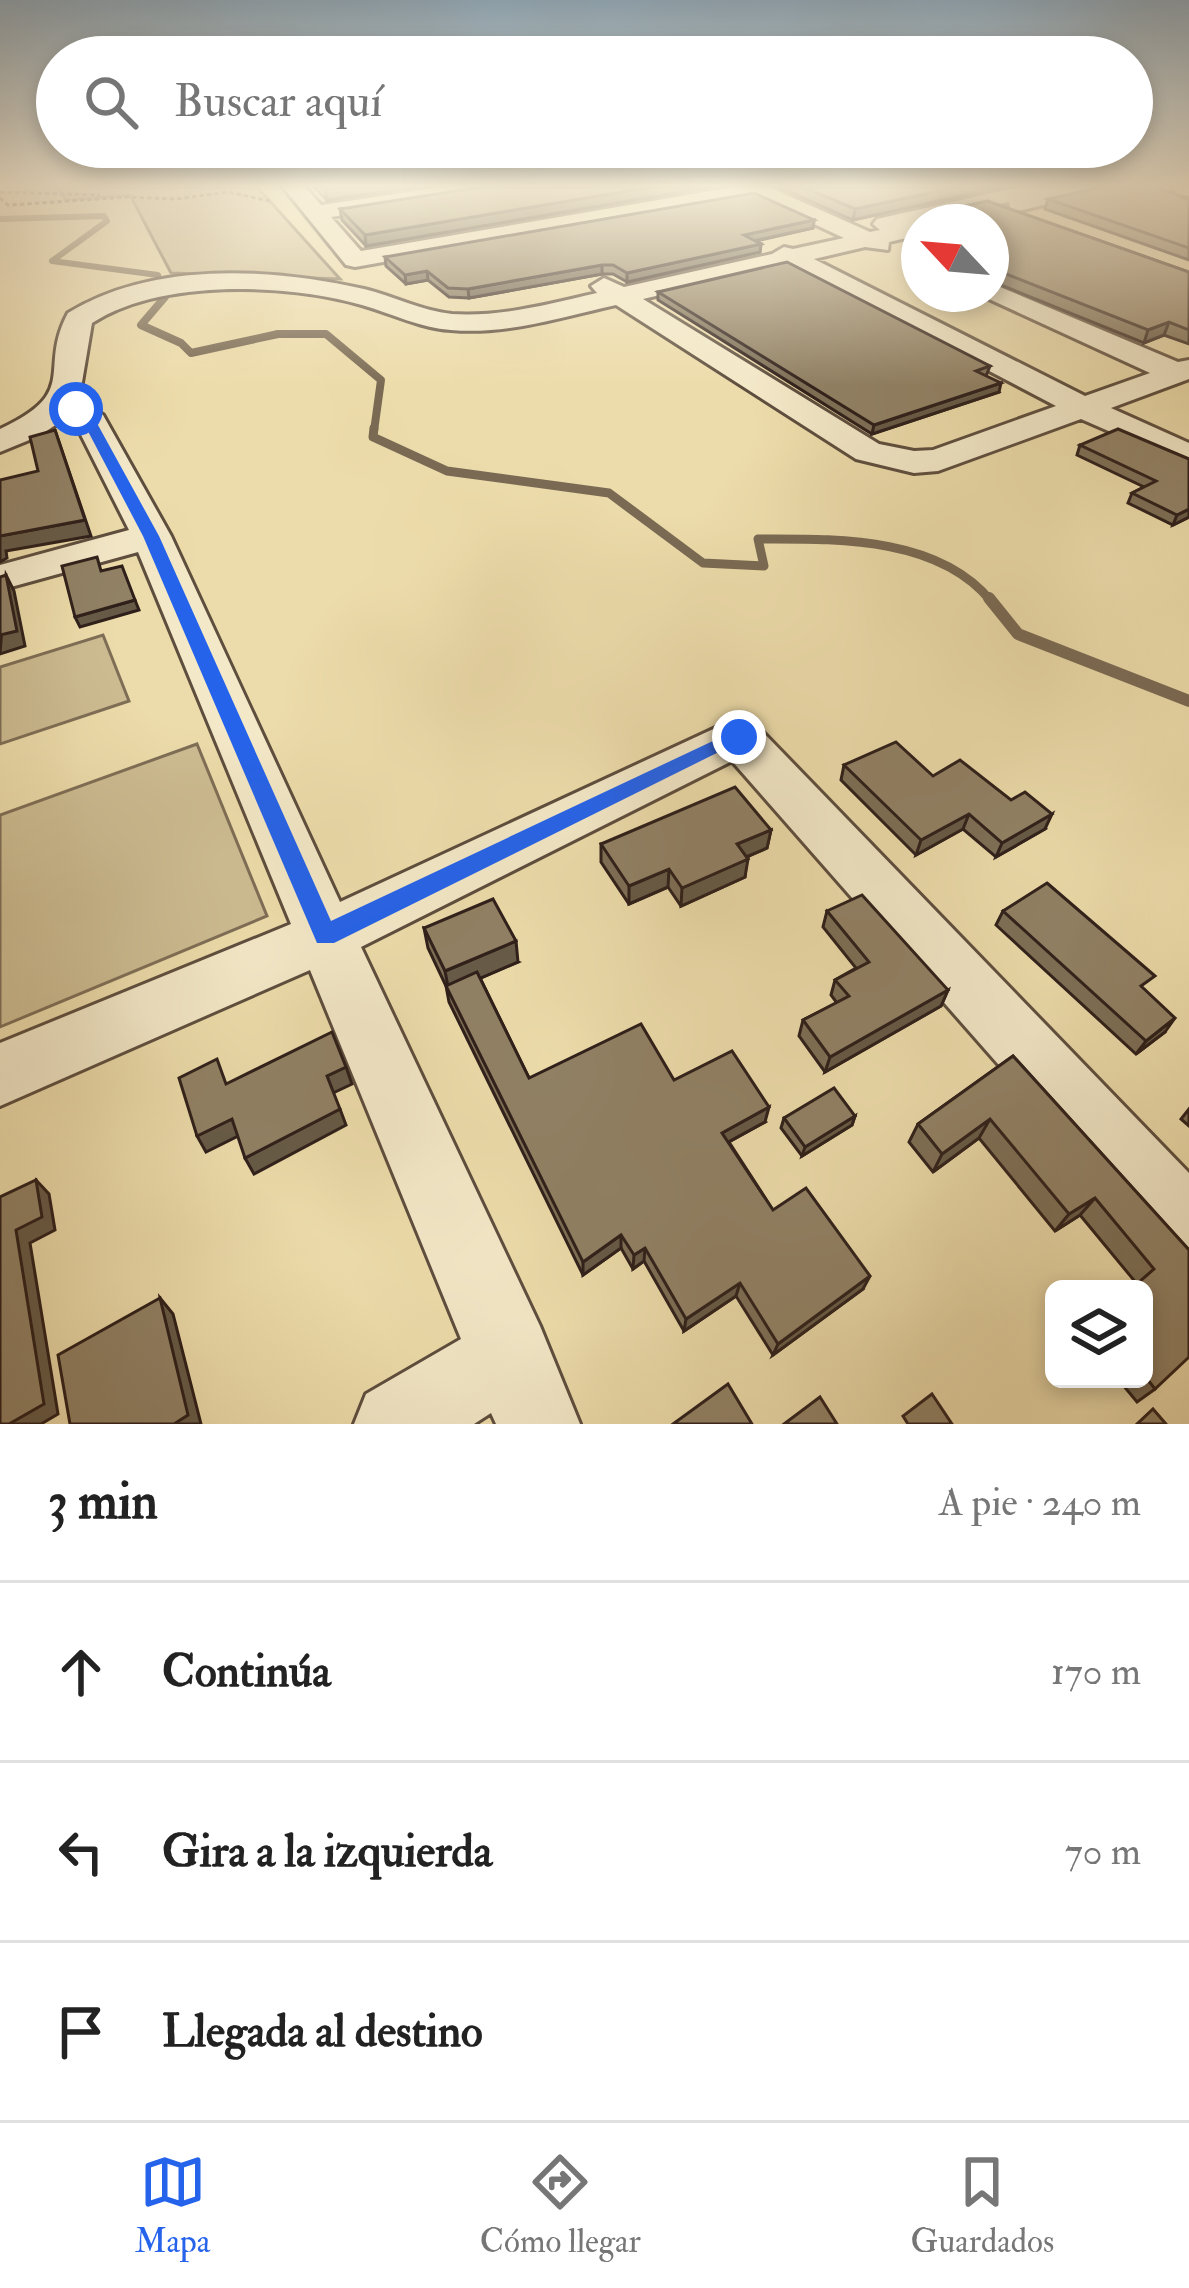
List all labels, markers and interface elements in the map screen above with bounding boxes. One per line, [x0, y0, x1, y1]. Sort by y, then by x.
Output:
search box [36, 36, 1153, 168]
icon: search [78, 69, 144, 135]
text: Buscar aquí [174, 74, 382, 130]
north arrow [901, 204, 1009, 312]
route start [49, 382, 103, 436]
route end [712, 710, 766, 764]
map controls [1045, 1280, 1153, 1388]
button: layers [1045, 1280, 1153, 1388]
text: 3 min [48, 1470, 158, 1534]
text: A pie · 240 m [939, 1478, 1141, 1527]
icon: ahead [48, 1639, 114, 1705]
text: Continúa [162, 1644, 331, 1700]
text: 170 m [1051, 1647, 1141, 1696]
icon: left [48, 1819, 114, 1885]
text: Gira a la izquierda [162, 1824, 492, 1880]
text: 70 m [1065, 1827, 1141, 1876]
icon: arrive [48, 1999, 114, 2065]
text: Llegada al destino [162, 2004, 483, 2060]
tab: Mapa [135, 2149, 210, 2262]
tab: Cómo llegar [480, 2149, 641, 2262]
tab: Guardados [910, 2149, 1054, 2262]

